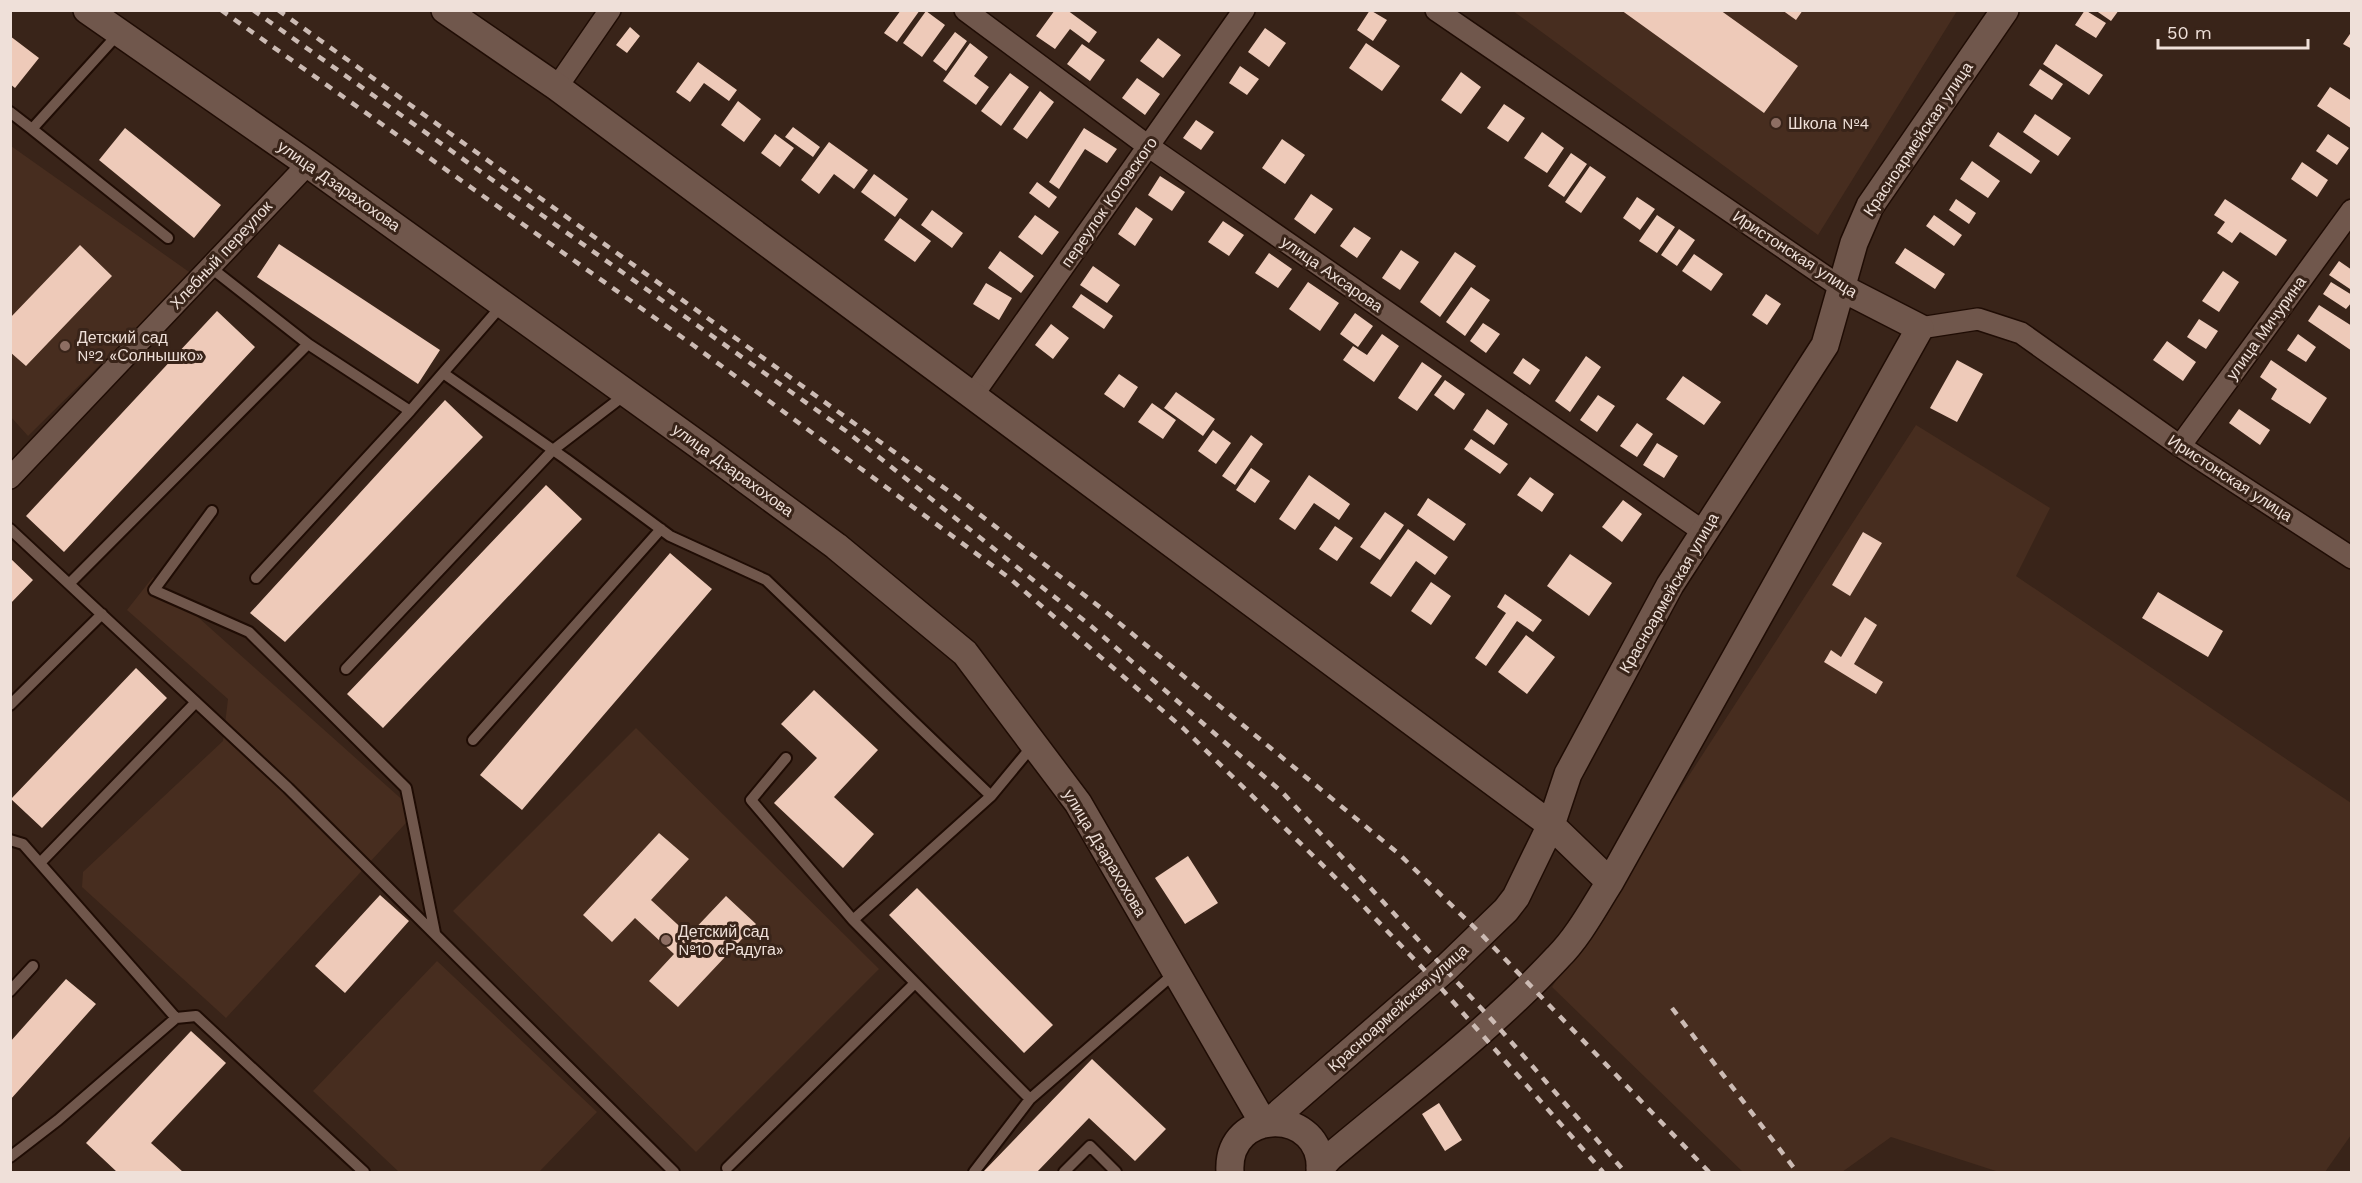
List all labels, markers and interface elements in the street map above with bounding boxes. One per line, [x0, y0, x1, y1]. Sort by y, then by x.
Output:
scale bar [2158, 12, 2308, 50]
text: 50 m [2167, 22, 2212, 43]
street label: Красноармейская улица [1859, 58, 1977, 220]
place label: Школа №4 [1788, 114, 1870, 133]
marker: Школа №4 [1769, 116, 1783, 130]
street label: переулок Котовского [1057, 133, 1161, 271]
street label: улица Дзарахохова [274, 137, 404, 236]
street label: Хлебный переулок [166, 196, 277, 313]
street label: Иристонская улица [1729, 207, 1861, 301]
street label: улица Ахсарова [1277, 232, 1387, 316]
street label: улица Мичурина [2222, 272, 2310, 384]
place label: Детский сад №2 «Солнышко» [77, 328, 204, 365]
marker: Детский сад №2 «Солнышко» [58, 339, 72, 353]
street label: улица Дзарахохова [669, 420, 797, 520]
street label: Иристонская улица [2164, 431, 2296, 525]
street label: Красноармейская улица [1615, 509, 1723, 676]
street label: улица Дзарахохова [1059, 786, 1151, 920]
place label: Детский сад №10 «Радуга» [678, 922, 784, 959]
marker: Детский сад №10 «Радуга» [659, 933, 673, 947]
street label: Красноармейская улица [1324, 940, 1472, 1076]

